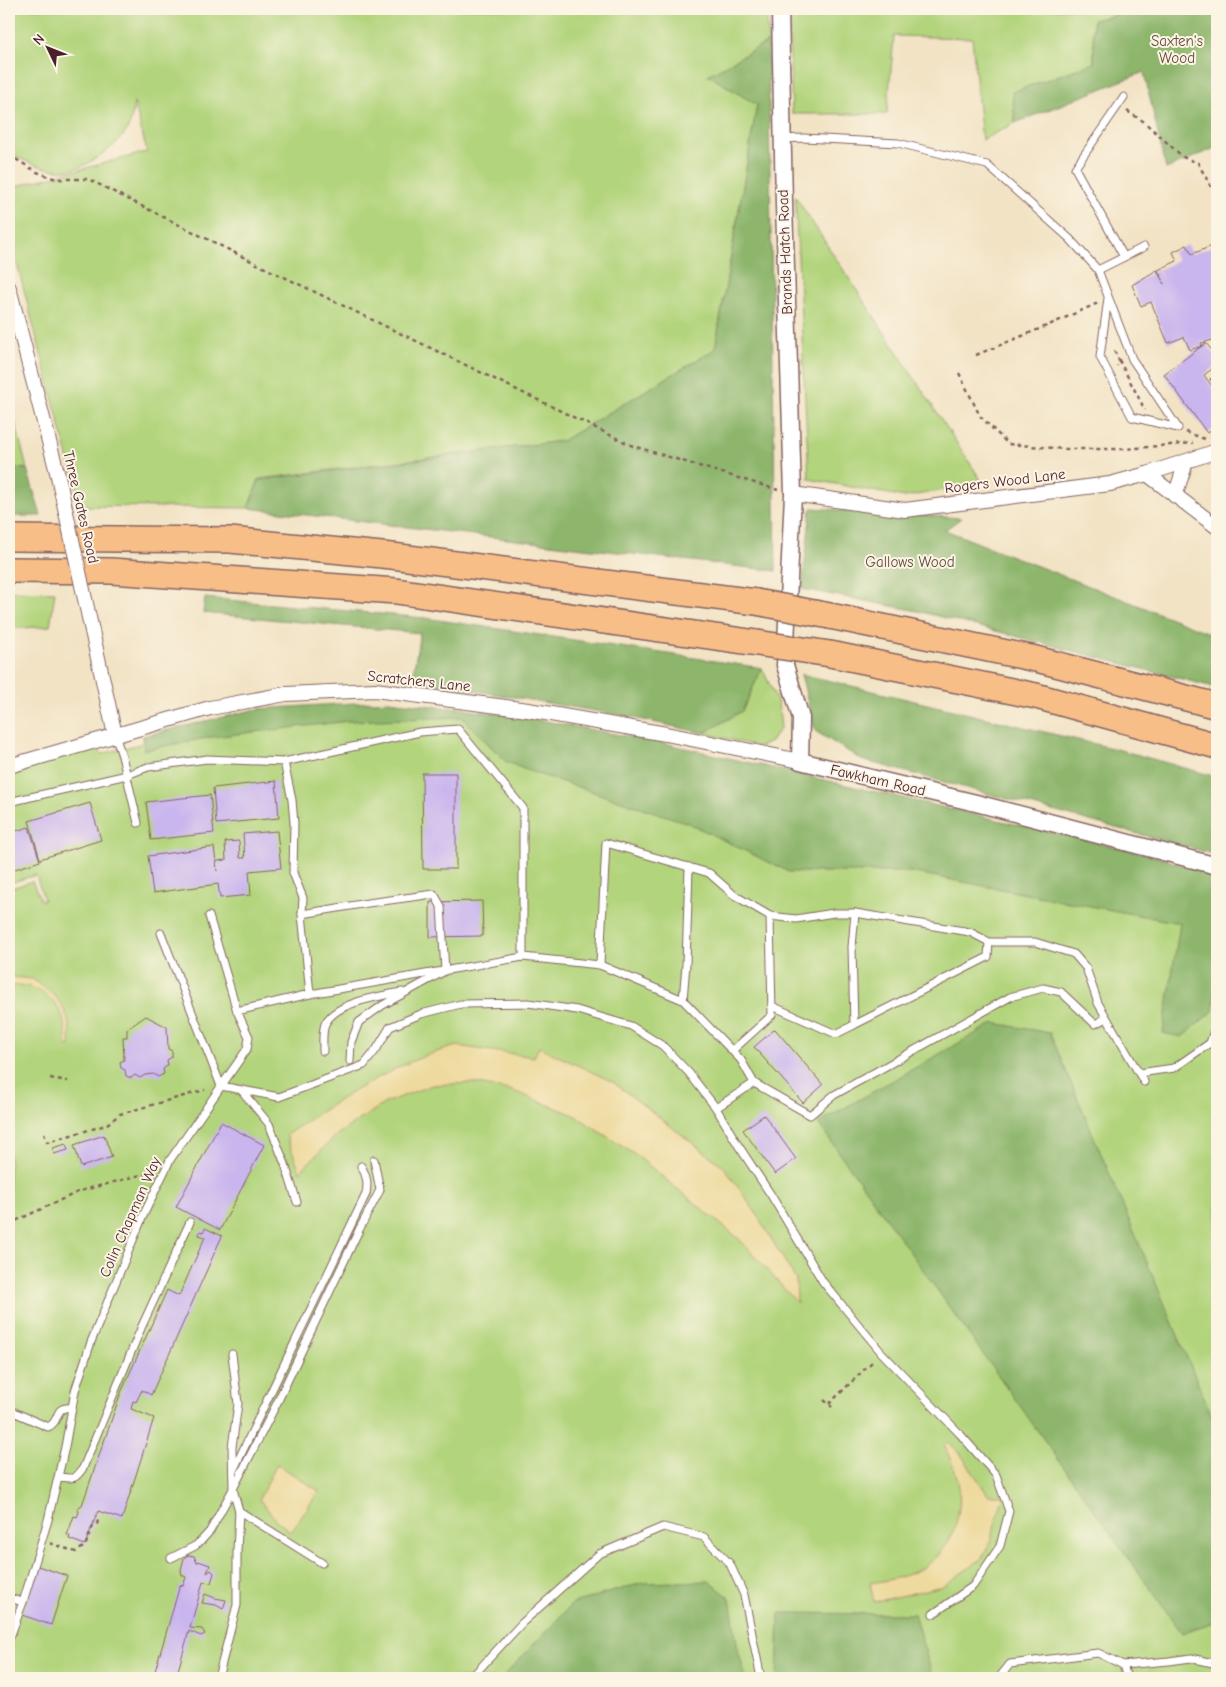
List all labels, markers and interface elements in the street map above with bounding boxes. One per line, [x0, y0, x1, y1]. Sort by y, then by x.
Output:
north arrow [22, 22, 72, 72]
text: N [30, 30, 48, 49]
park label: Saxten's Wood [1151, 32, 1203, 67]
street label: Brands Hatch Road [774, 189, 796, 315]
street label: Three Gates Road [59, 449, 103, 565]
street label: Rogers Wood Lane [944, 465, 1067, 497]
park label: Gallows Wood [865, 553, 955, 571]
street label: Scratchers Lane [367, 667, 472, 695]
street label: Fawkham Road [829, 760, 927, 800]
street label: Colin Chapman Way [95, 1154, 165, 1280]

